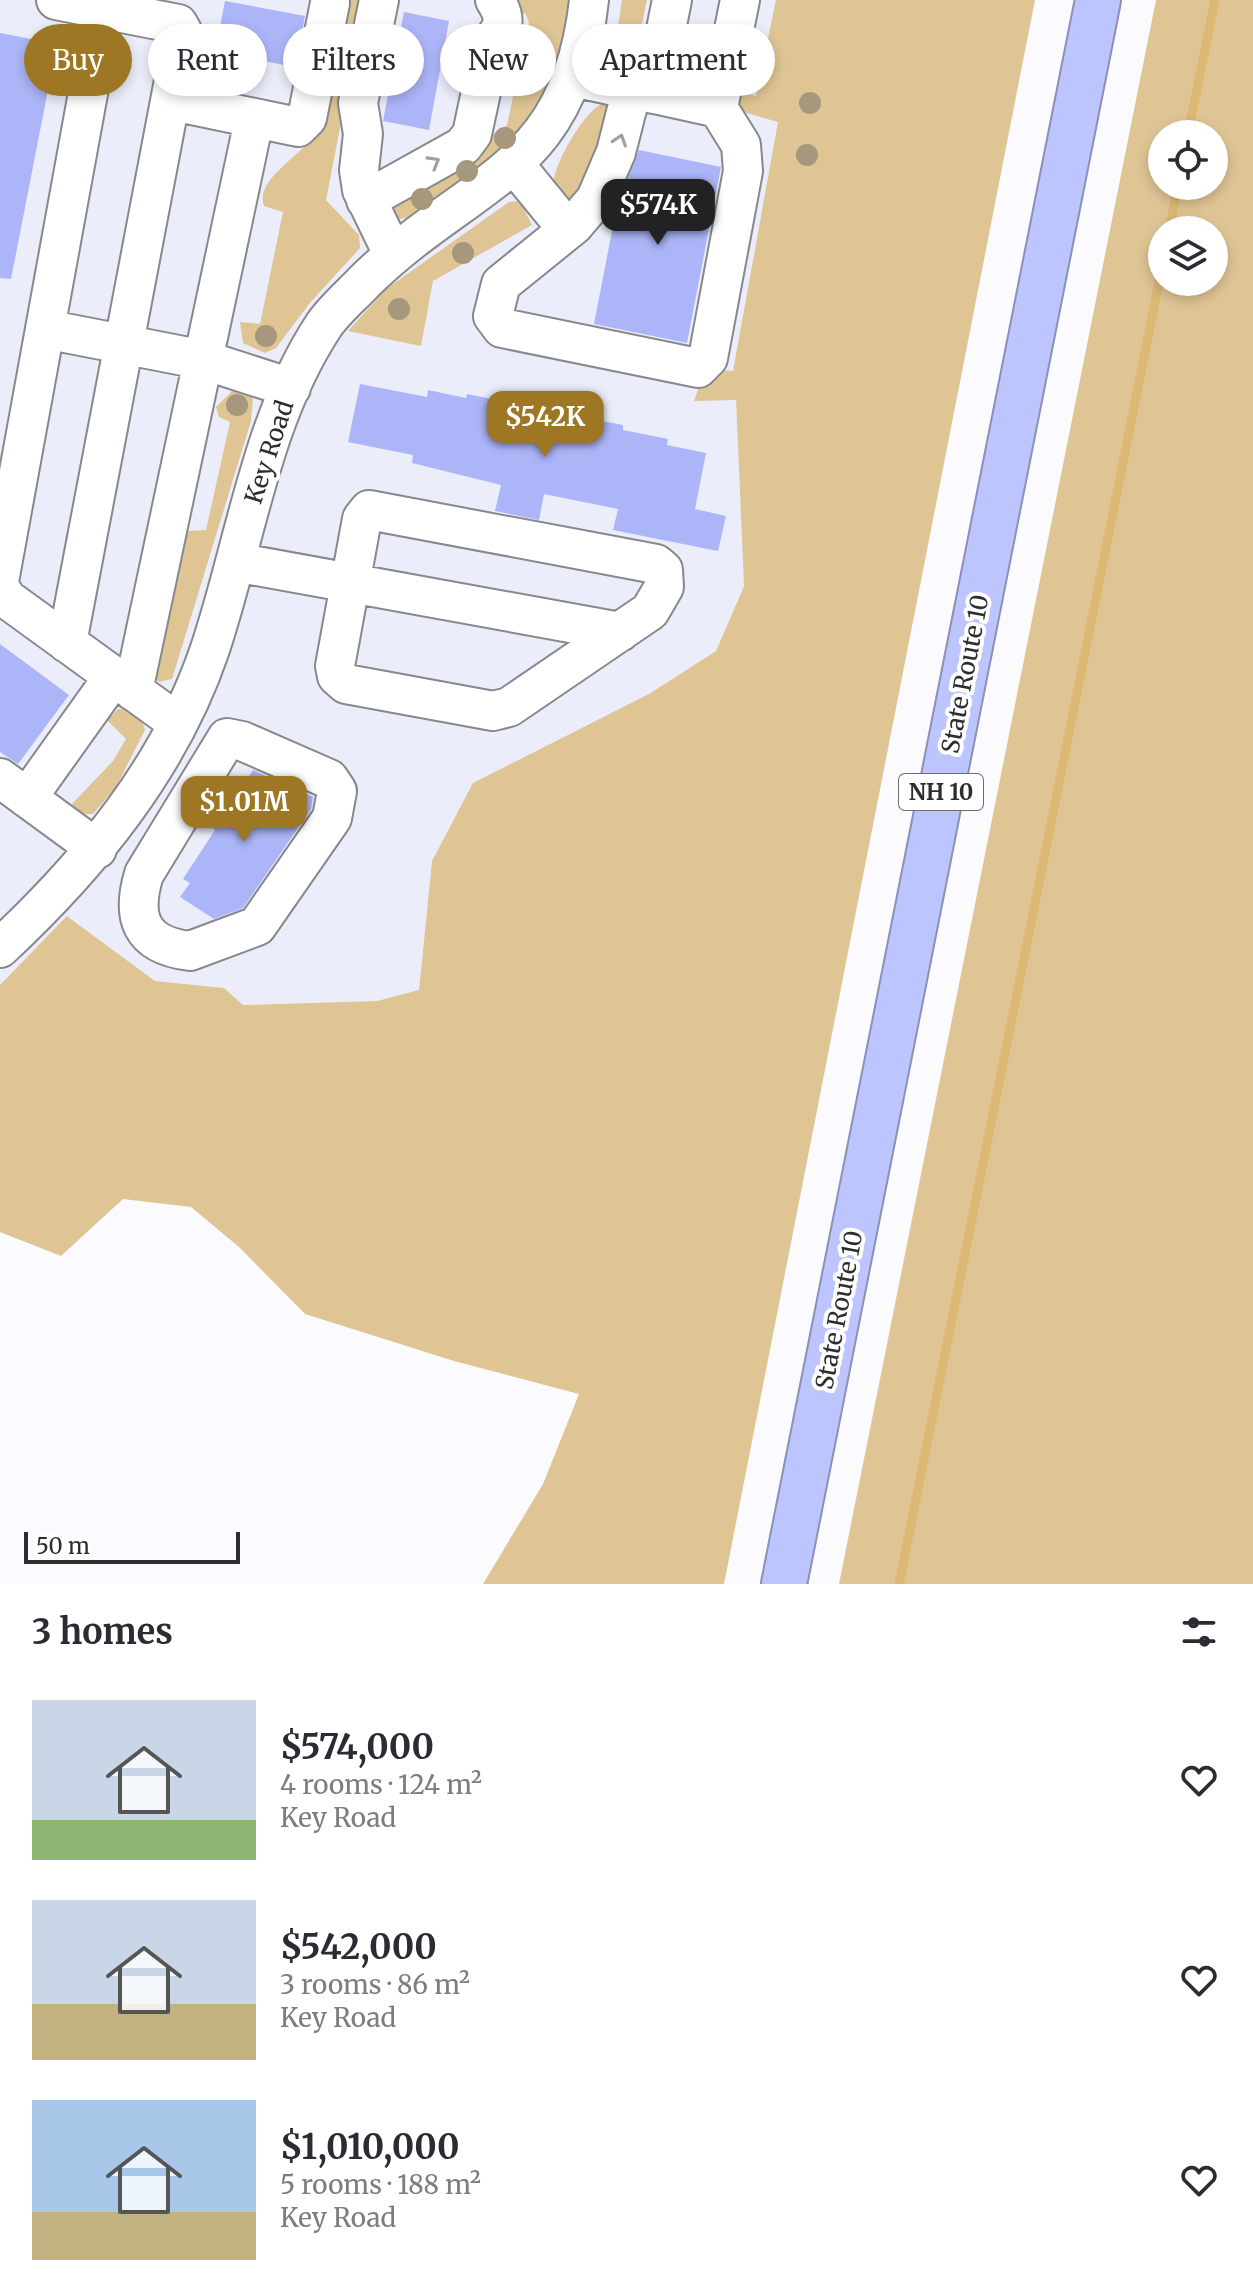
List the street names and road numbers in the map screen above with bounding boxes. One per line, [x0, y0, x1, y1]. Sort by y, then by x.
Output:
street label: Key Road [238, 396, 300, 508]
street label: State Route 10 [934, 592, 996, 756]
road number: NH 10 [899, 774, 983, 810]
street label: State Route 10 [808, 1228, 870, 1392]

